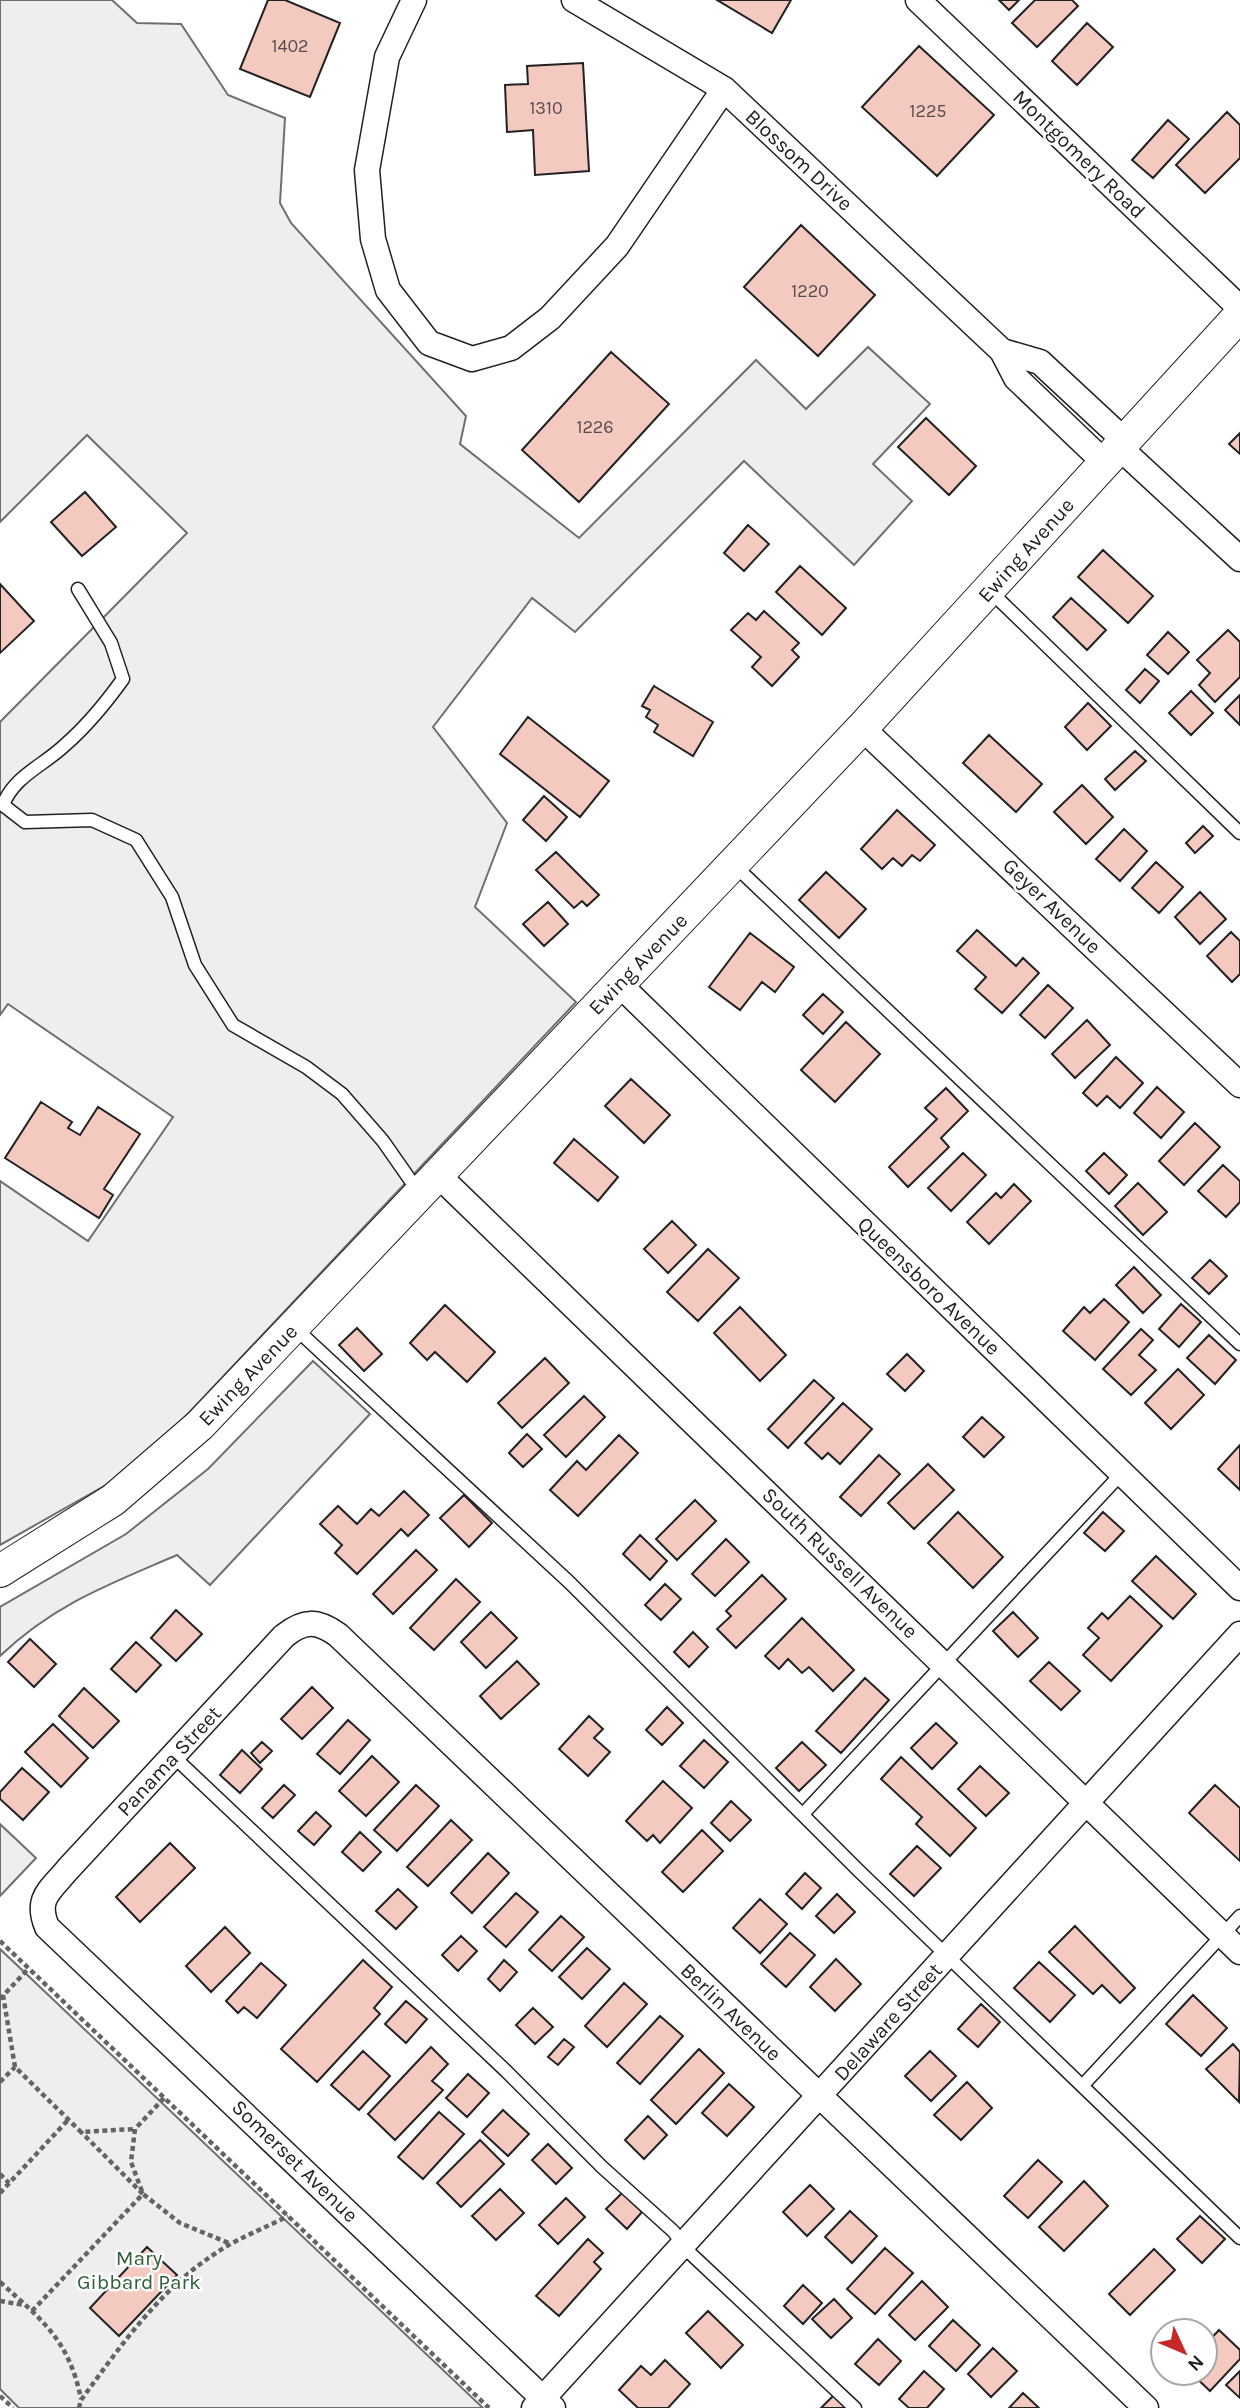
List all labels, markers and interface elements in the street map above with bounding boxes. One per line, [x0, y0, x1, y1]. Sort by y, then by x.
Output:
house number: 1402 [271, 35, 309, 57]
street label: Montgomery Road [1008, 85, 1150, 223]
house number: 1310 [529, 97, 563, 119]
house number: 1225 [910, 100, 946, 122]
street label: Blossom Drive [740, 104, 858, 216]
house number: 1220 [791, 280, 829, 302]
house number: 1226 [576, 416, 614, 438]
street label: Ewing Avenue [973, 493, 1079, 607]
street label: Geyer Avenue [998, 853, 1106, 959]
street label: Ewing Avenue [584, 908, 692, 1020]
street label: Queensboro Avenue [853, 1212, 1005, 1360]
street label: Ewing Avenue [194, 1319, 302, 1431]
street label: South Russell Avenue [757, 1483, 923, 1643]
street label: Panama Street [112, 1701, 226, 1821]
street label: Berlin Avenue [676, 1958, 786, 2066]
street label: Delaware Street [829, 1958, 947, 2086]
street label: Somerset Avenue [227, 2095, 363, 2227]
park label: Mary Gibbard Park [77, 2246, 201, 2294]
north arrow [1149, 2317, 1219, 2387]
text: N [1183, 2351, 1208, 2376]

